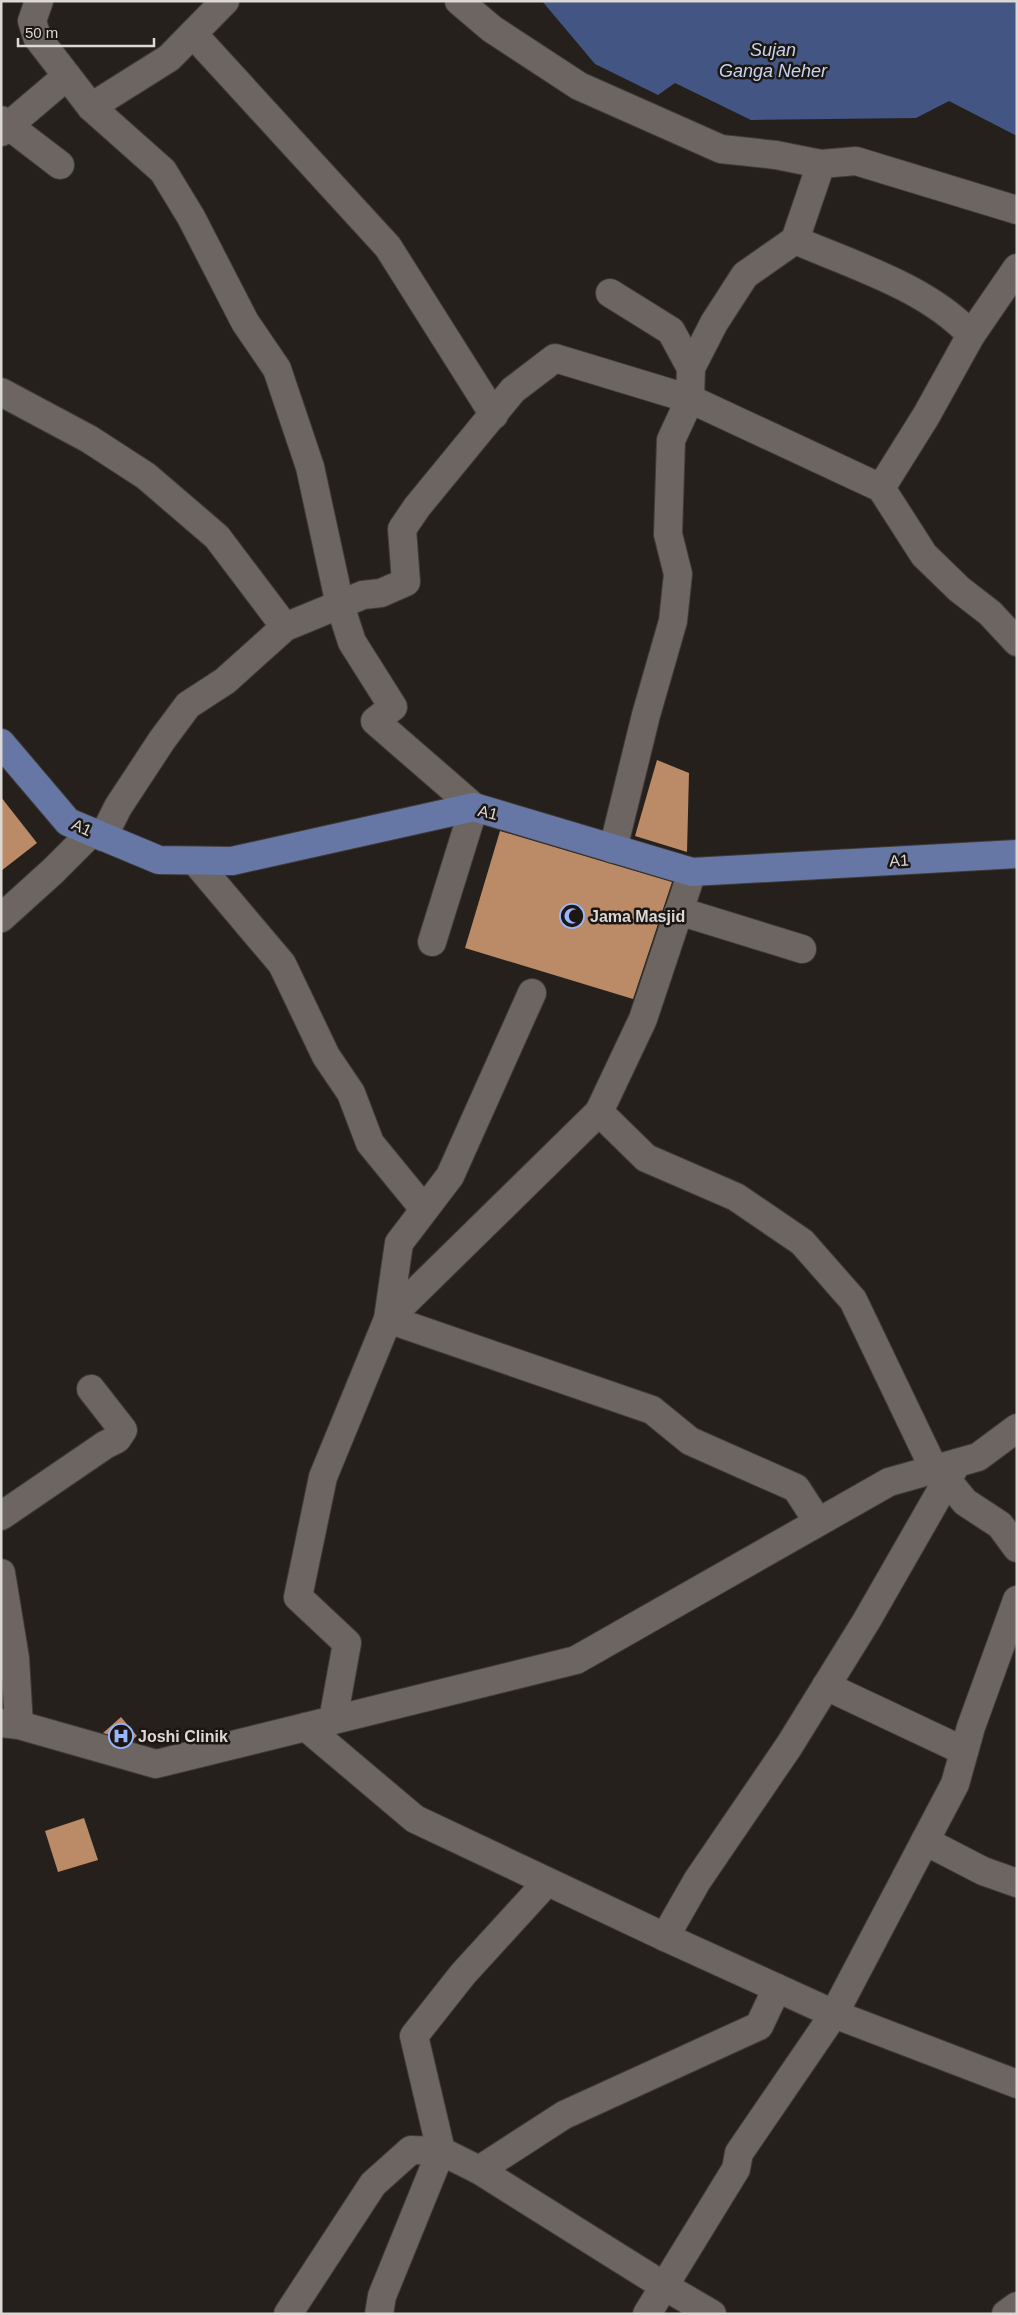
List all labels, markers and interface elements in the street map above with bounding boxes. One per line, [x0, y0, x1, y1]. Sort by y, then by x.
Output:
scale bar [18, 15, 154, 47]
text: 50 m [25, 24, 58, 41]
water label: Sujan Ganga Neher [719, 40, 828, 81]
street label: A1 [476, 802, 500, 823]
street label: A1 [69, 816, 94, 839]
street label: A1 [889, 851, 909, 869]
mosque icon: Jama Masjid [559, 903, 585, 929]
place label: Jama Masjid [590, 908, 685, 925]
hospital icon: Joshi Clinik [108, 1723, 134, 1749]
place label: Joshi Clinik [138, 1728, 228, 1745]

